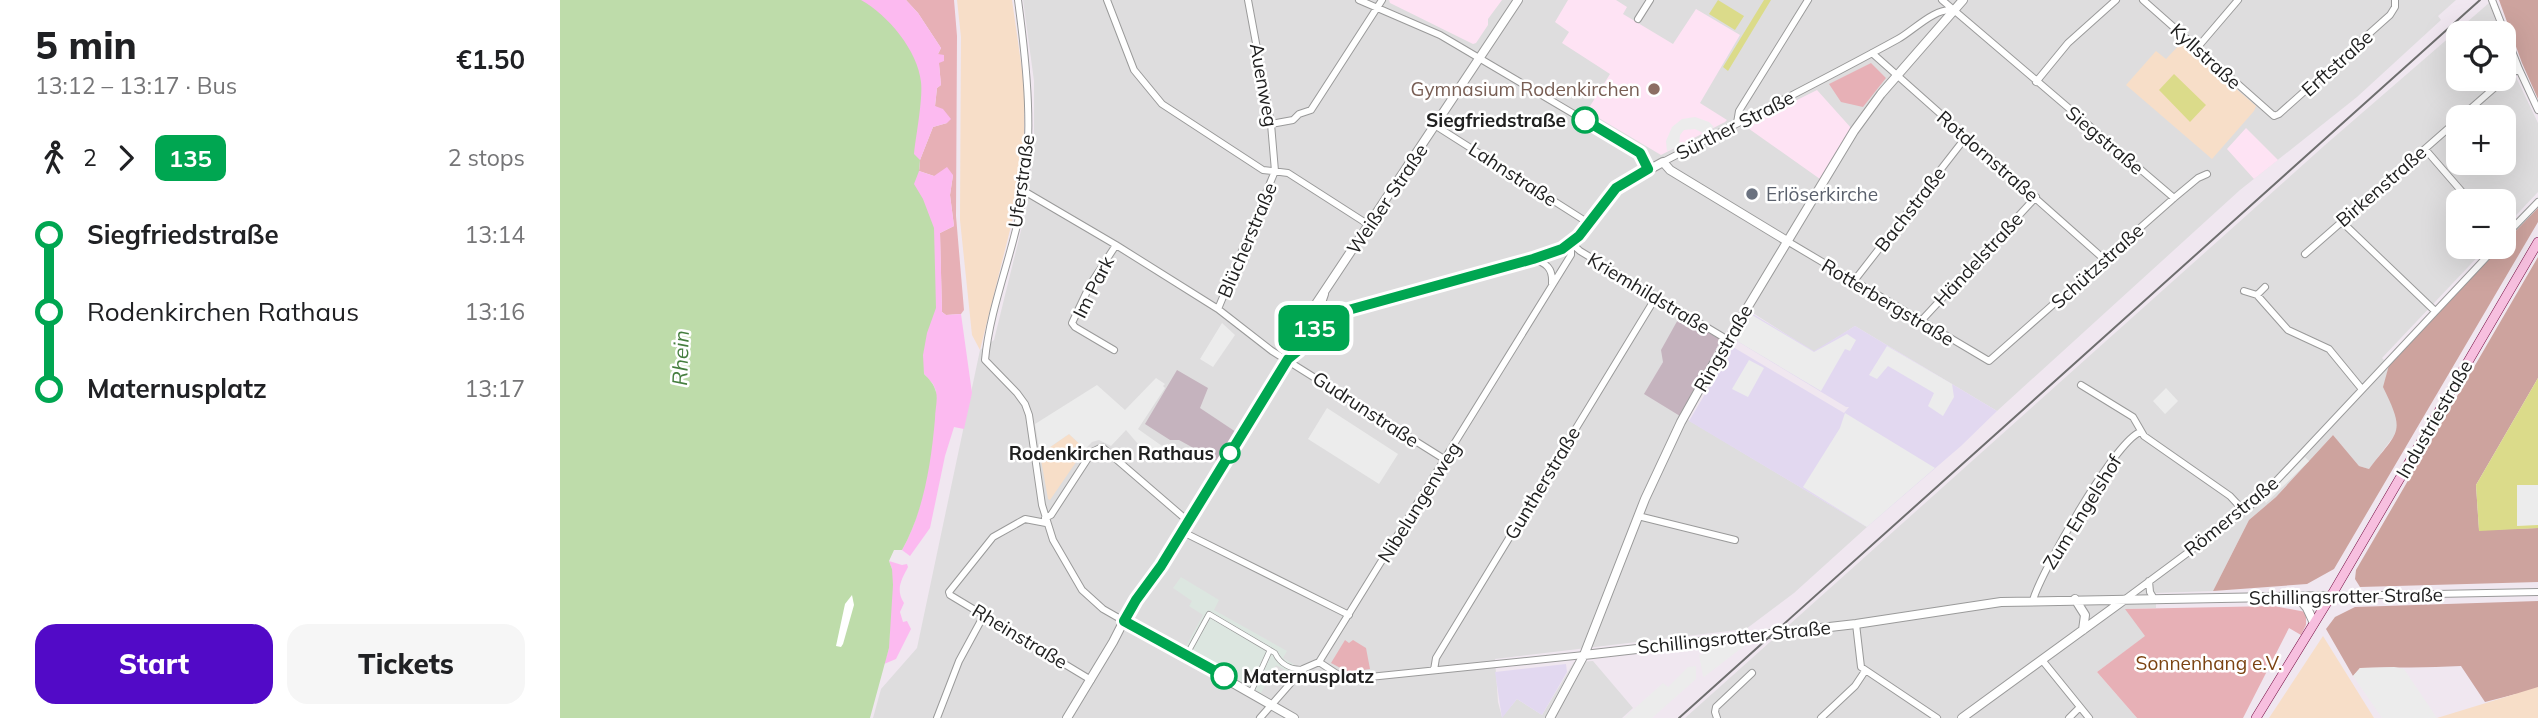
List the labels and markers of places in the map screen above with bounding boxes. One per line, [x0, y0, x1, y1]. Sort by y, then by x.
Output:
place label: Gymnasium Rodenkirchen [1411, 77, 1640, 101]
marker: Gymnasium Rodenkirchen [1646, 81, 1662, 97]
marker: Siegfriedstraße [1572, 107, 1598, 133]
place label: Siegfriedstraße [1426, 108, 1566, 132]
place label: Erlöserkirche [1766, 182, 1878, 206]
marker: Erlöserkirche [1744, 186, 1760, 202]
place label: Rodenkirchen Rathaus [1009, 441, 1214, 465]
marker: Rodenkirchen Rathaus [1220, 443, 1240, 463]
marker: Maternusplatz [1211, 663, 1237, 689]
place label: Maternusplatz [1243, 664, 1374, 688]

